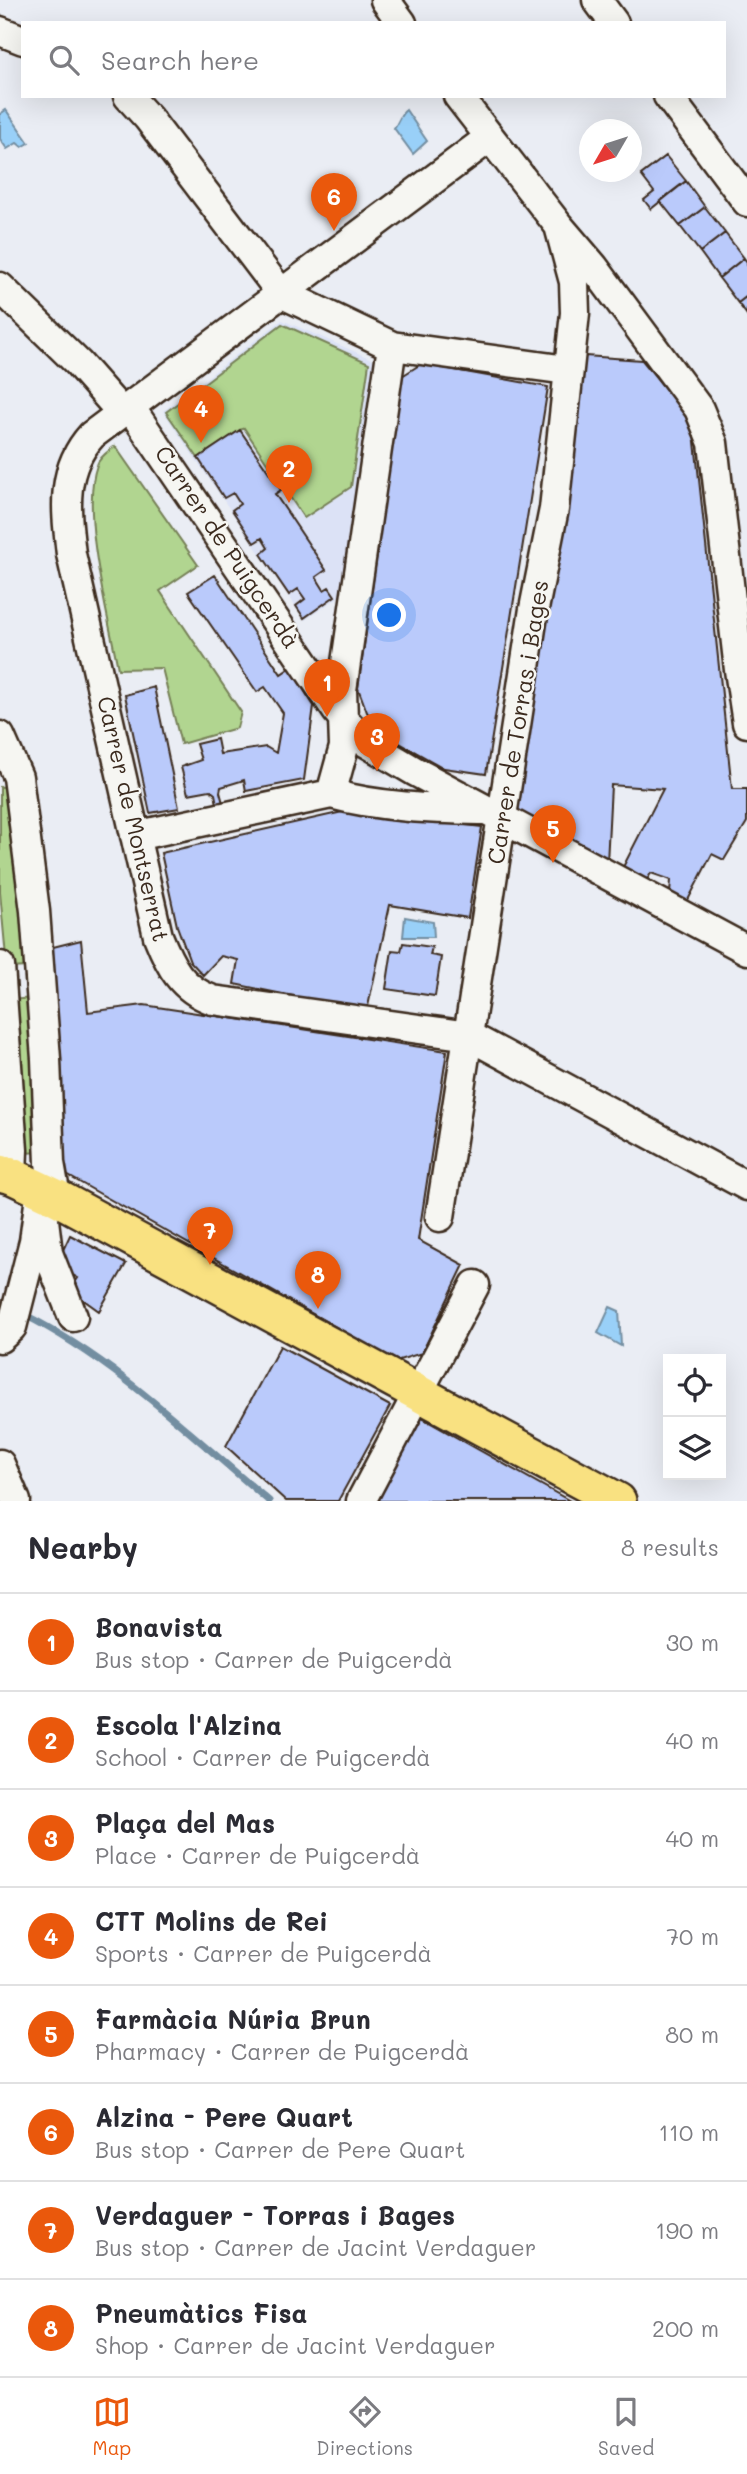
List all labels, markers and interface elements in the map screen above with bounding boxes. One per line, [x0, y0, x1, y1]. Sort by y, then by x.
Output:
search box [21, 21, 726, 98]
icon: search [45, 41, 83, 79]
text: Search here [101, 43, 259, 77]
north arrow [579, 119, 642, 182]
pin: 6 [311, 173, 357, 231]
pin: 4 [178, 385, 224, 443]
street label: Carrer de Puigcerdà [149, 439, 307, 654]
pin: 2 [266, 445, 312, 503]
street label: Carrer de Torras i Bages [480, 578, 554, 866]
your location [372, 598, 406, 632]
pin: 1 [304, 659, 350, 717]
street label: Carrer de Montserrat [91, 693, 177, 944]
pin: 3 [354, 713, 400, 771]
pin: 5 [530, 805, 576, 863]
pin: 7 [187, 1207, 233, 1265]
pin: 8 [295, 1251, 341, 1309]
map controls [663, 1354, 726, 1480]
button: locate [663, 1354, 726, 1417]
button: layers [663, 1417, 726, 1480]
text: Nearby [28, 1527, 138, 1567]
text: 8 results [621, 1532, 719, 1562]
text: Bonavista [95, 1610, 223, 1644]
text: 1 [46, 1627, 56, 1657]
text: 30 m [666, 1627, 719, 1657]
text: Bus stop · Carrer de Puigcerdà [95, 1644, 453, 1674]
text: Escola l'Alzina [95, 1708, 282, 1742]
text: 2 [45, 1725, 57, 1755]
text: 40 m [666, 1725, 719, 1755]
text: School · Carrer de Puigcerdà [95, 1742, 431, 1772]
text: Plaça del Mas [95, 1806, 275, 1840]
text: 3 [44, 1823, 58, 1853]
text: 40 m [666, 1823, 719, 1853]
text: Place · Carrer de Puigcerdà [95, 1840, 420, 1870]
text: CTT Molins de Rei [95, 1904, 328, 1938]
text: 4 [44, 1921, 58, 1951]
text: 70 m [666, 1921, 719, 1951]
text: Sports · Carrer de Puigcerdà [95, 1938, 432, 1968]
text: Farmàcia Núria Brun [95, 2002, 371, 2036]
text: 5 [44, 2019, 58, 2049]
text: 80 m [665, 2019, 719, 2049]
text: Pharmacy · Carrer de Puigcerdà [95, 2036, 469, 2066]
text: Alzina - Pere Quart [95, 2100, 353, 2134]
text: 6 [44, 2117, 58, 2147]
text: 110 m [659, 2117, 719, 2147]
text: Bus stop · Carrer de Pere Quart [95, 2134, 465, 2164]
text: Verdaguer - Torras i Bages [95, 2198, 455, 2232]
text: 7 [45, 2215, 57, 2245]
text: 190 m [655, 2215, 719, 2245]
text: Bus stop · Carrer de Jacint Verdaguer [95, 2232, 536, 2262]
text: Pneumàtics Fisa [95, 2296, 308, 2330]
text: 8 [44, 2313, 58, 2343]
text: 200 m [652, 2313, 719, 2343]
text: Shop · Carrer de Jacint Verdaguer [95, 2330, 496, 2360]
tab: Map [93, 2393, 131, 2460]
tab: Directions [316, 2393, 413, 2460]
tab: Saved [598, 2393, 654, 2460]

